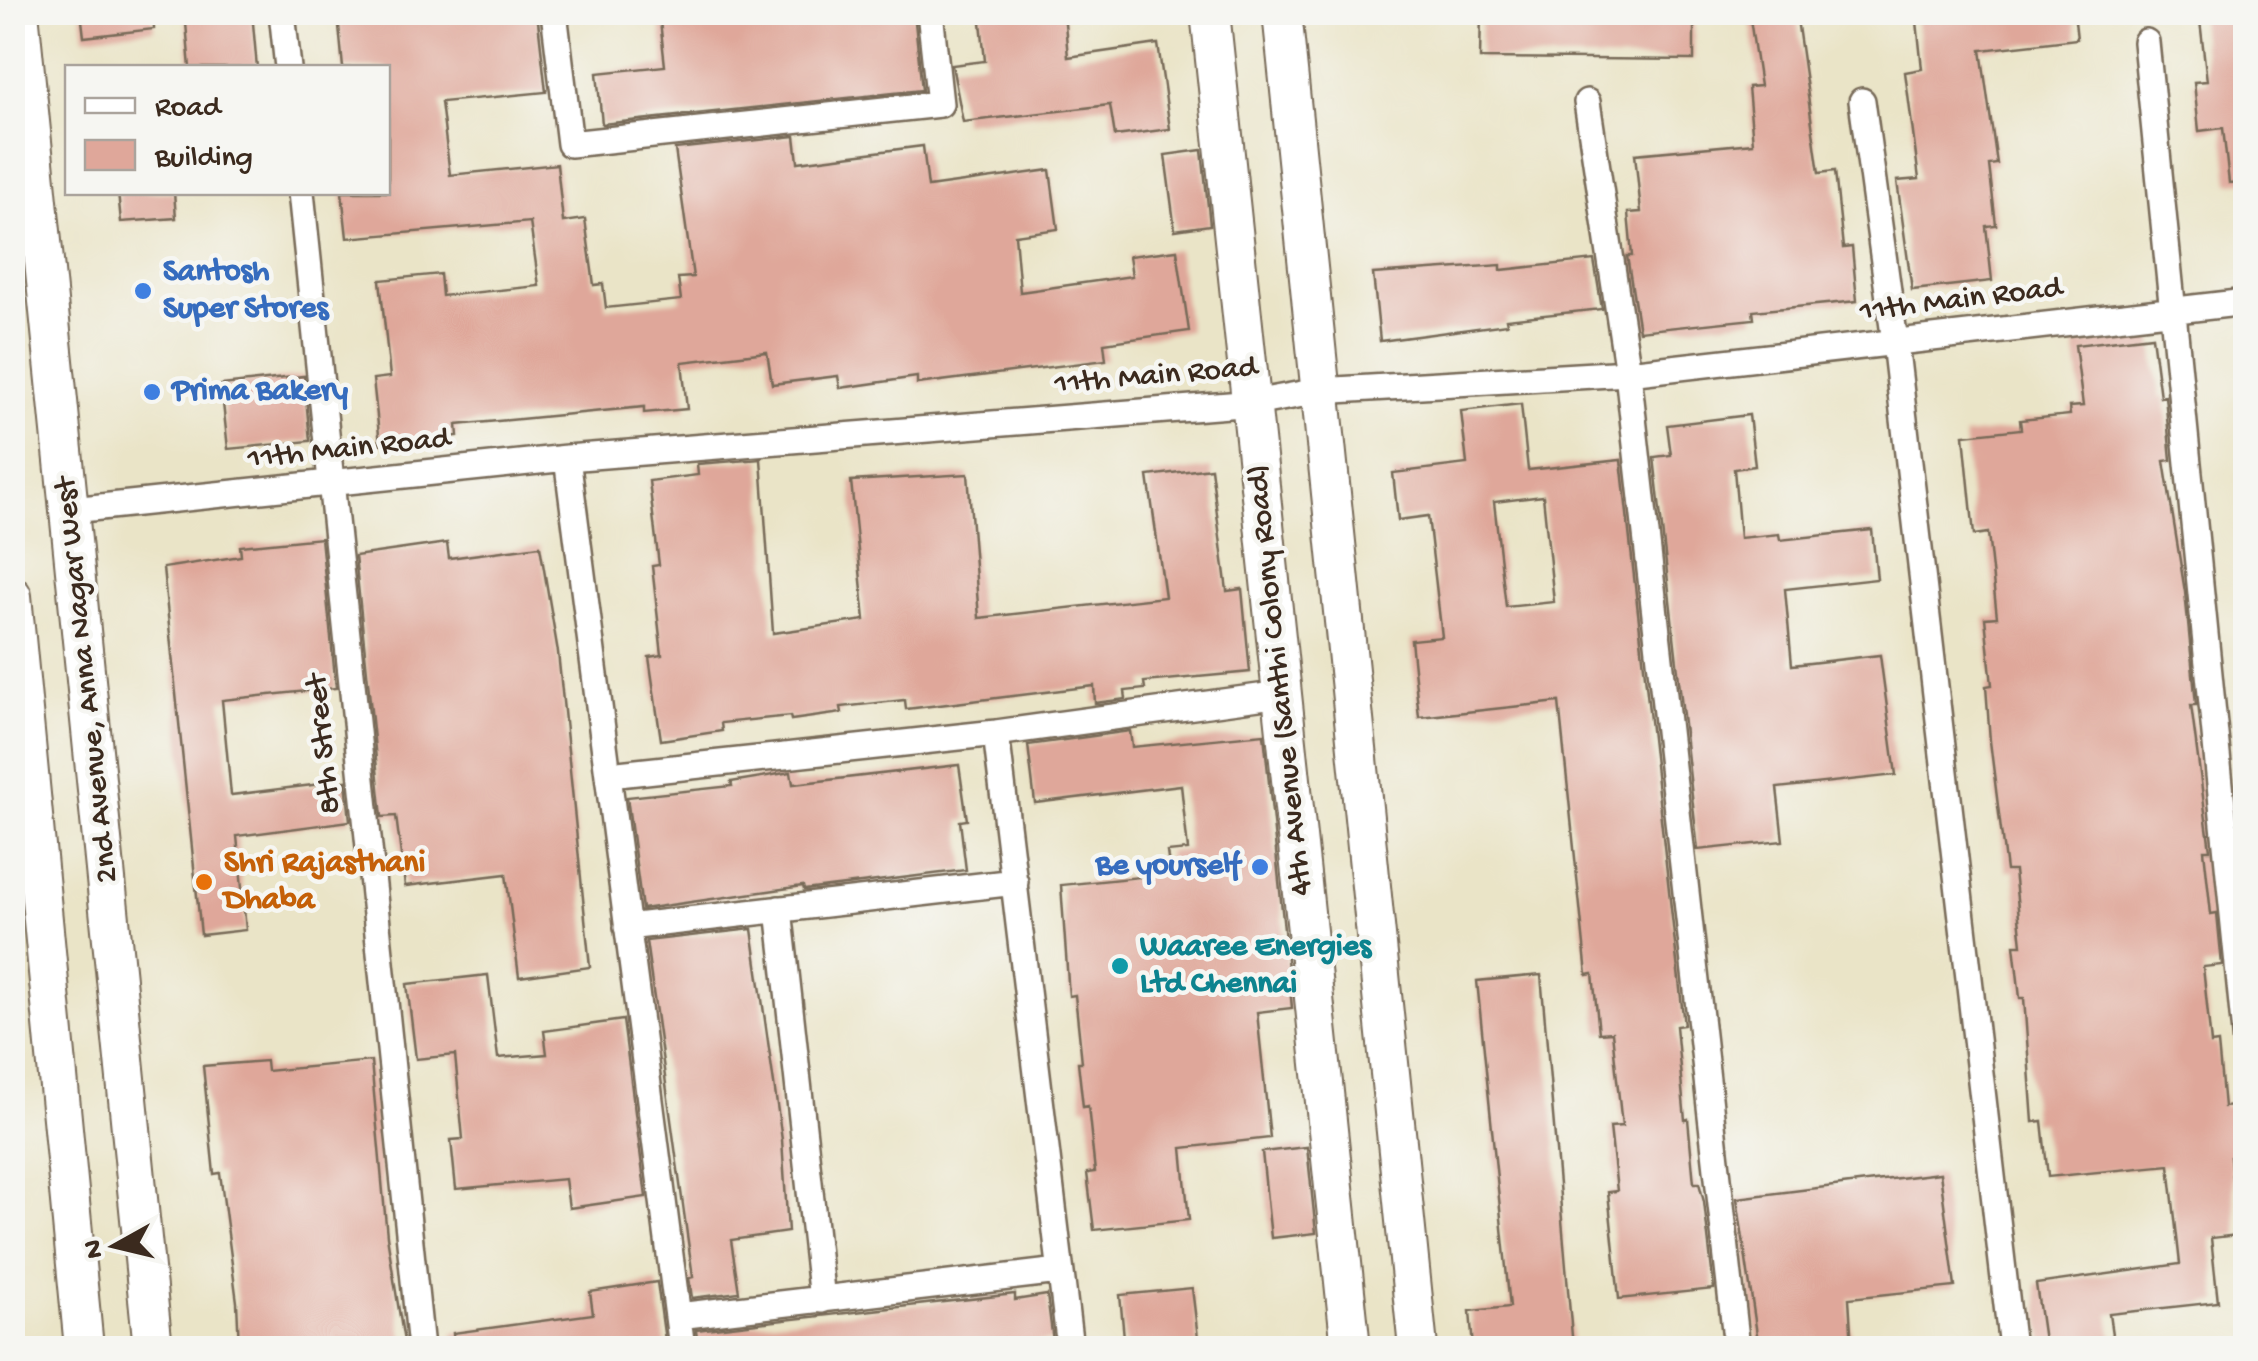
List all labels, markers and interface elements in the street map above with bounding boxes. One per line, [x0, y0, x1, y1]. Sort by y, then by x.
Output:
legend [65, 65, 390, 195]
text: Road [155, 92, 223, 127]
text: Building [154, 142, 253, 177]
place label: Santosh Super Stores [163, 254, 330, 329]
street label: 11th Main Road [1857, 269, 2066, 332]
marker: Santosh Super Stores [132, 280, 154, 302]
street label: 11th Main Road [1052, 349, 1261, 405]
place label: Prima Bakery [170, 373, 348, 411]
marker: Prima Bakery [141, 381, 163, 403]
street label: 11th Main Road [245, 420, 454, 480]
street label: 4th Avenue (Santhi Colony Road) [1239, 462, 1323, 898]
street label: 2nd Avenue, Anna Nagar West [47, 472, 128, 885]
street label: 8th Street [298, 669, 351, 816]
place label: Shri Rajasthani Dhaba [221, 845, 425, 920]
place label: Be yourself [1095, 848, 1243, 886]
marker: Be yourself [1249, 856, 1271, 878]
marker: Shri Rajasthani Dhaba [193, 871, 215, 893]
place label: Waaree Energies Ltd Chennai [1139, 929, 1373, 1004]
marker: Waaree Energies Ltd Chennai [1109, 955, 1131, 977]
north arrow [65, 1196, 165, 1296]
text: N [77, 1238, 112, 1260]

